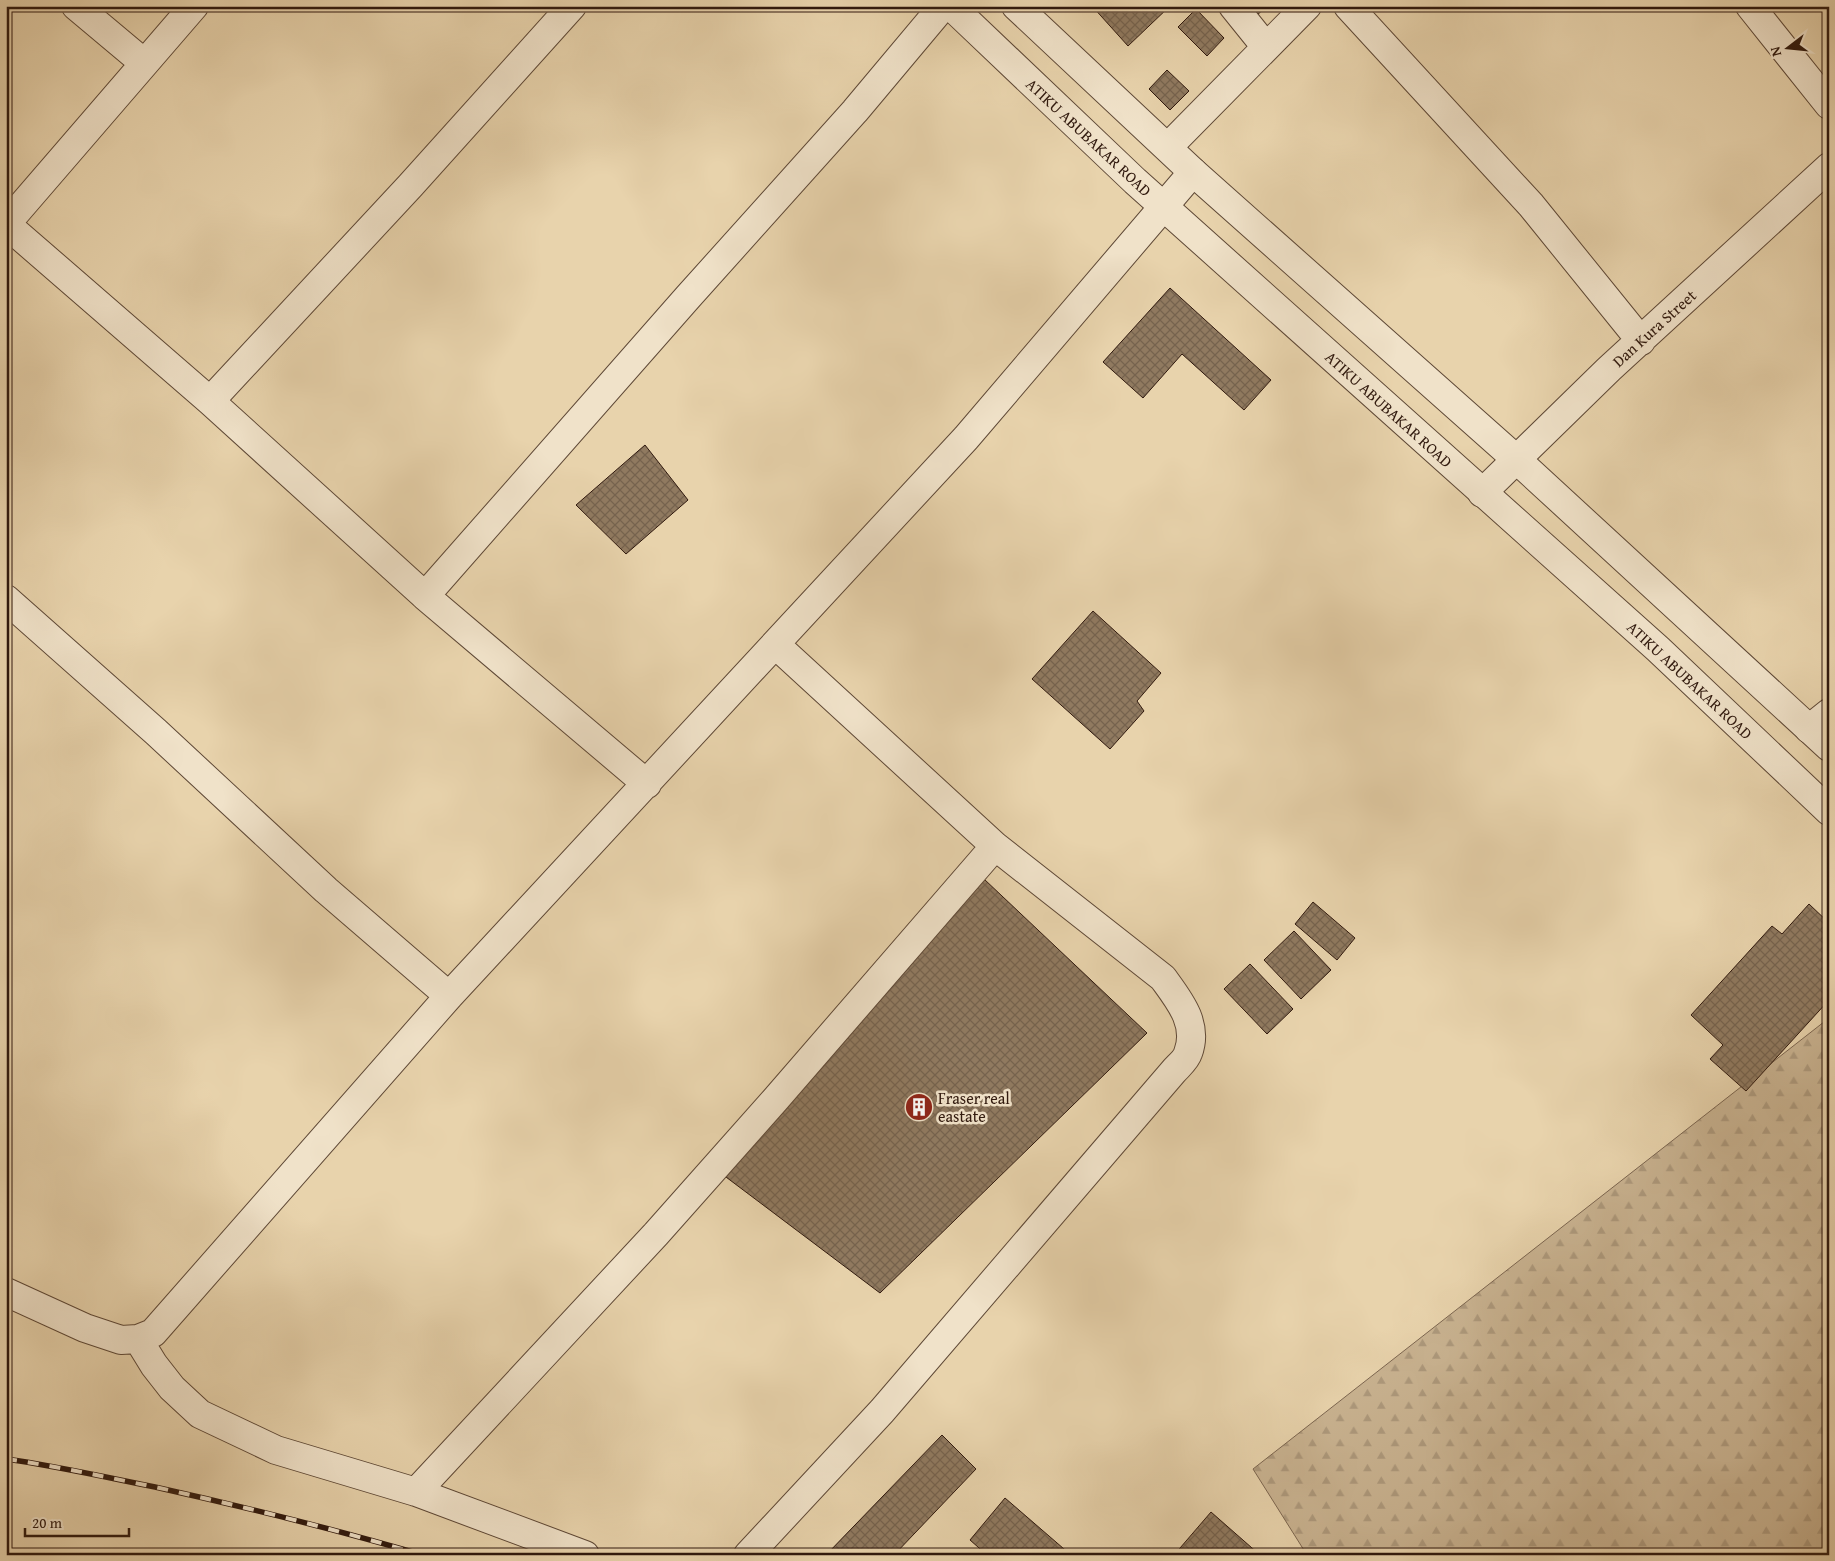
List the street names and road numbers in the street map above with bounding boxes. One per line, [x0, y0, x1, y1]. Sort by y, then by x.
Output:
street label: ATIKU ABUBAKAR ROAD [1021, 72, 1157, 202]
street label: Dan Kura Street [1607, 283, 1702, 372]
street label: ATIKU ABUBAKAR ROAD [1320, 345, 1458, 473]
street label: ATIKU ABUBAKAR ROAD [1622, 615, 1758, 745]

